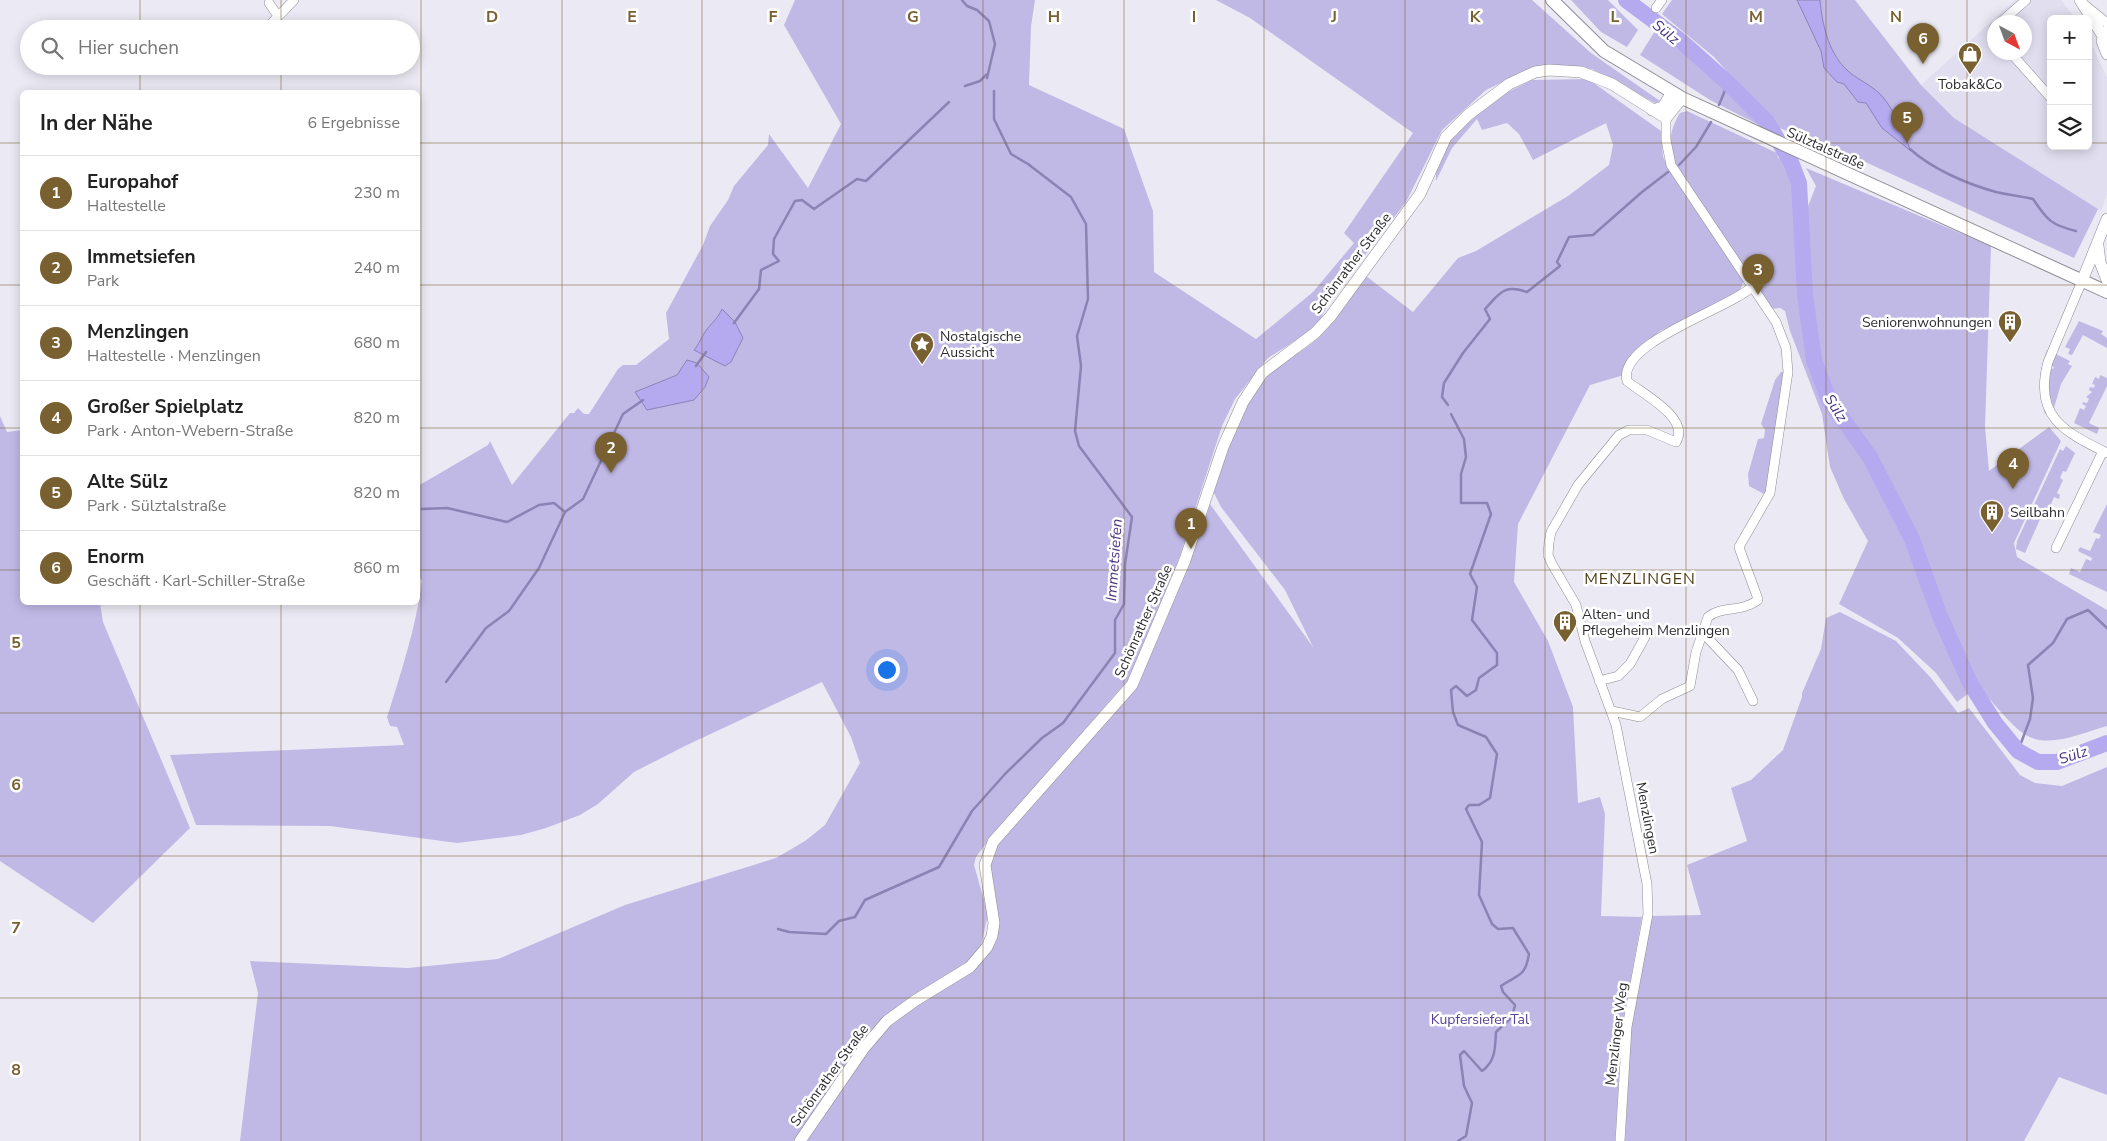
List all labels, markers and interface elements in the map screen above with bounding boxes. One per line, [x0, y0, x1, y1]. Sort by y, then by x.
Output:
text: D [486, 6, 498, 28]
text: E [627, 6, 637, 28]
text: F [769, 6, 778, 28]
text: G [907, 6, 919, 28]
text: H [1048, 6, 1060, 28]
text: I [1192, 6, 1196, 28]
text: J [1330, 6, 1337, 28]
text: K [1470, 6, 1482, 28]
text: L [1611, 6, 1620, 28]
text: M [1749, 6, 1763, 28]
text: N [1890, 6, 1902, 28]
water label: Sülz [1648, 15, 1684, 49]
north arrow [1987, 15, 2032, 60]
map controls [2047, 15, 2092, 150]
button: + [2047, 15, 2092, 60]
search box [20, 20, 420, 75]
pin: 6 [1907, 23, 1939, 64]
icon: search [38, 34, 66, 62]
text: Hier suchen [78, 35, 179, 61]
shop icon: Tobak&Co [1957, 41, 1983, 75]
button: − [2047, 60, 2092, 105]
place label: Tobak&Co [1938, 75, 2002, 94]
pin: 5 [1891, 102, 1923, 143]
button: layers [2047, 105, 2092, 150]
text: In der Nähe [40, 109, 153, 137]
text: 6 Ergebnisse [307, 112, 400, 134]
street label: Sülztalstraße [1784, 123, 1868, 174]
text: Europahof [87, 169, 178, 195]
text: 1 [51, 182, 61, 204]
text: 230 m [353, 182, 400, 204]
text: Haltestelle [87, 195, 166, 217]
street label: Schönrather Straße [1307, 209, 1396, 318]
text: Immetsiefen [87, 244, 196, 270]
pin: 3 [1742, 254, 1774, 295]
text: 2 [51, 257, 61, 279]
text: 240 m [353, 257, 400, 279]
text: Park [87, 270, 119, 292]
building icon: Seniorenwohnungen [1997, 309, 2023, 343]
place label: Seniorenwohnungen [1862, 313, 1992, 332]
text: Menzlingen [87, 319, 189, 345]
place label: Nostalgische Aussicht [940, 327, 1021, 362]
place icon: Nostalgische Aussicht [909, 331, 935, 365]
text: 3 [51, 332, 61, 354]
text: 680 m [353, 332, 400, 354]
text: Haltestelle · Menzlingen [87, 345, 261, 367]
water label: Sülz [1820, 390, 1852, 426]
text: Großer Spielplatz [87, 394, 243, 420]
text: 4 [51, 407, 61, 429]
text: 820 m [353, 407, 400, 429]
text: Park · Anton-Webern-Straße [87, 420, 293, 442]
pin: 2 [595, 432, 627, 473]
pin: 4 [1997, 448, 2029, 489]
text: Alte Sülz [87, 469, 168, 495]
text: 5 [51, 482, 61, 504]
text: 820 m [353, 482, 400, 504]
text: Park · Sülztalstraße [87, 495, 226, 517]
building icon: Seilbahn [1979, 499, 2005, 533]
place label: Seilbahn [2010, 503, 2065, 522]
pin: 1 [1175, 508, 1207, 549]
water label: Immetsiefen [1101, 518, 1127, 602]
text: Enorm [87, 544, 145, 570]
text: 6 [51, 557, 61, 579]
text: 860 m [353, 557, 400, 579]
street label: Schönrather Straße [1110, 562, 1177, 681]
district label: MENZLINGEN [1584, 568, 1696, 590]
text: Geschäft · Karl-Schiller-Straße [87, 570, 305, 592]
place label: Alten- und Pflegeheim Menzlingen [1582, 605, 1730, 640]
building icon: Alten- und Pflegeheim Menzlingen [1552, 609, 1578, 643]
text: 5 [11, 632, 21, 654]
your location [874, 657, 900, 683]
water label: Sülz [2056, 741, 2090, 769]
text: 6 [11, 774, 21, 796]
street label: Menzlingen [1631, 781, 1664, 856]
text: 7 [11, 917, 21, 939]
street label: Menzlinger Weg [1601, 981, 1632, 1087]
park label: Kupfersiefer Tal [1431, 1010, 1530, 1029]
street label: Schönrather Straße [786, 1020, 873, 1130]
text: 8 [11, 1059, 21, 1081]

